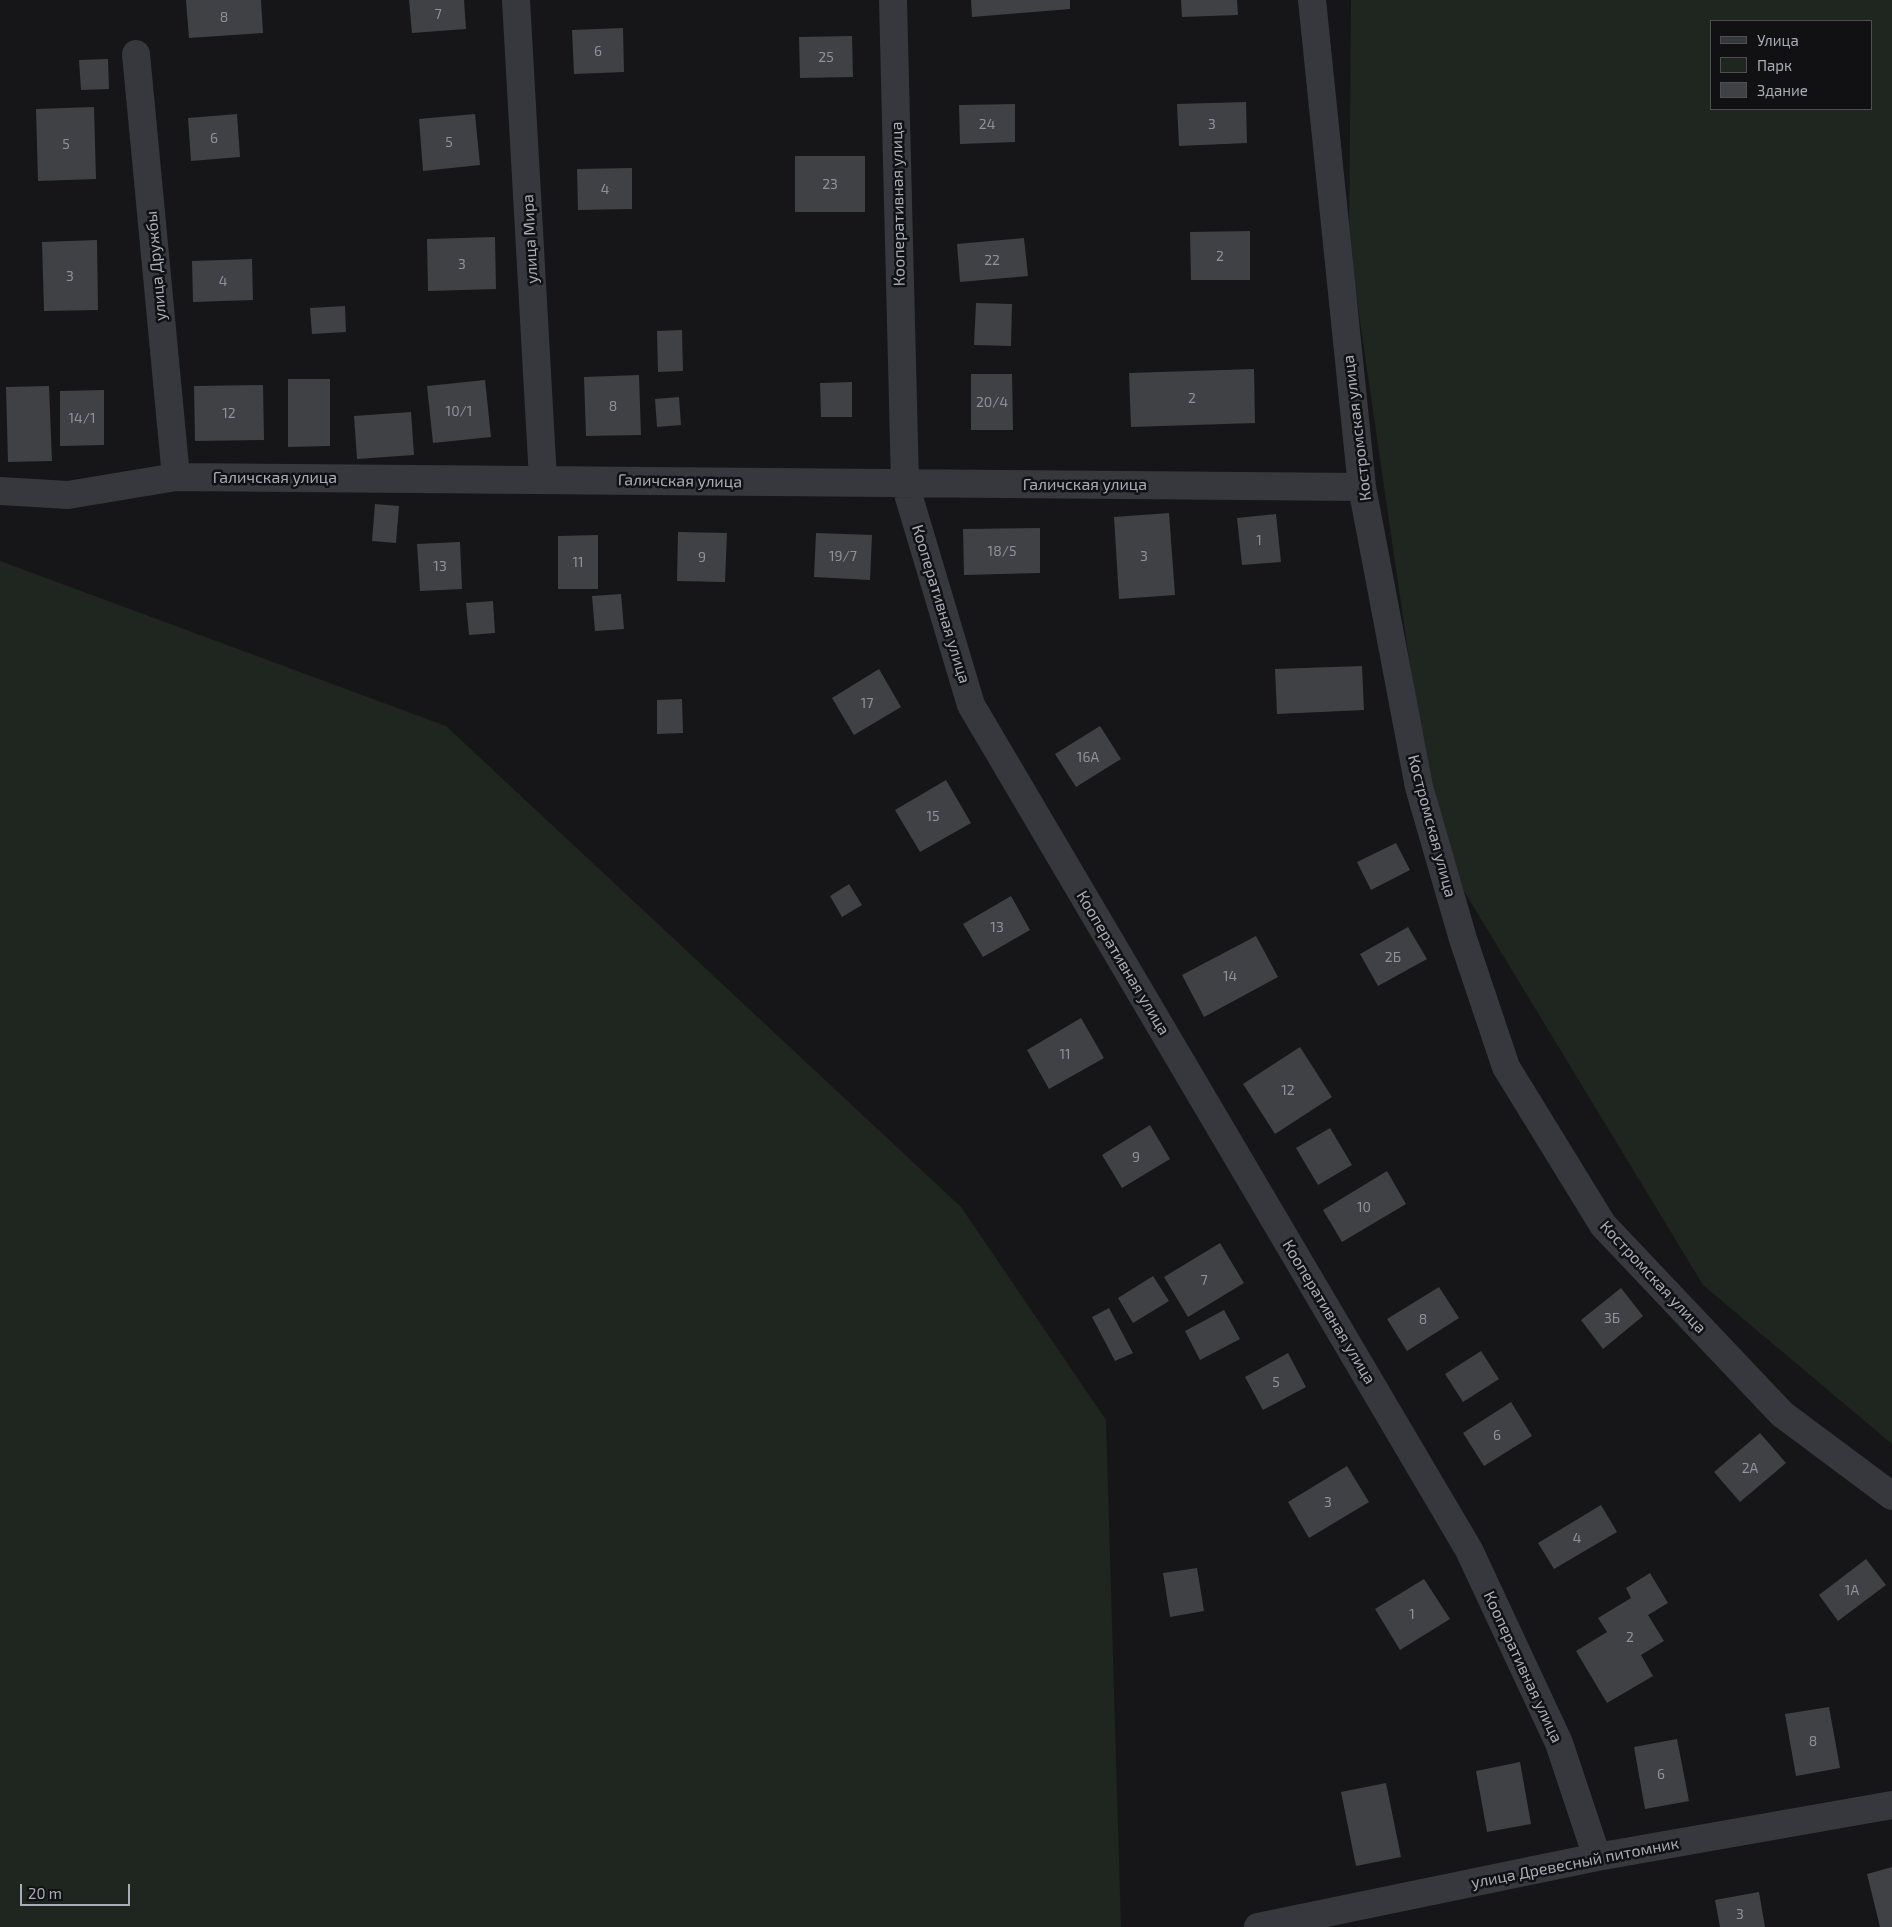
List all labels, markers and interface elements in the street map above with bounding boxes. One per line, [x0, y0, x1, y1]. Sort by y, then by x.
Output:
house number: 7 [434, 6, 442, 22]
house number: 8 [220, 9, 228, 25]
legend [1710, 20, 1872, 110]
text: Улица [1757, 31, 1799, 49]
house number: 6 [594, 43, 602, 59]
house number: 25 [818, 49, 834, 65]
text: Парк [1757, 56, 1792, 74]
text: Здание [1757, 81, 1808, 99]
house number: 24 [979, 116, 995, 132]
house number: 3 [1208, 116, 1216, 132]
street label: Кооперативная улица [887, 121, 909, 287]
house number: 6 [210, 130, 218, 146]
house number: 5 [445, 134, 453, 150]
house number: 5 [62, 136, 70, 152]
house number: 23 [822, 176, 838, 192]
house number: 4 [601, 181, 609, 197]
street label: улица Мира [518, 194, 542, 284]
street label: улица Дружбы [142, 210, 170, 322]
house number: 2 [1216, 248, 1224, 264]
house number: 22 [984, 252, 1000, 268]
house number: 3 [458, 256, 466, 272]
house number: 3 [66, 268, 74, 284]
house number: 4 [219, 273, 227, 289]
street label: Костромская улица [1339, 354, 1375, 502]
house number: 2 [1188, 390, 1196, 406]
house number: 20/4 [976, 394, 1008, 410]
house number: 8 [609, 398, 617, 414]
house number: 10/1 [446, 403, 472, 419]
house number: 12 [222, 405, 236, 421]
house number: 14/1 [69, 410, 95, 426]
street label: Галичская улица [213, 468, 337, 488]
street label: Галичская улица [618, 470, 742, 492]
street label: Галичская улица [1023, 475, 1147, 495]
street label: Кооперативная улица [908, 522, 974, 686]
house number: 1 [1256, 532, 1262, 548]
house number: 18/5 [988, 543, 1016, 559]
house number: 19/7 [829, 548, 857, 564]
house number: 3 [1140, 548, 1148, 564]
house number: 9 [698, 549, 706, 565]
house number: 11 [572, 554, 584, 570]
house number: 13 [433, 558, 447, 574]
house number: 17 [861, 695, 873, 711]
house number: 16А [1077, 749, 1099, 765]
street label: Костромская улица [1404, 753, 1460, 899]
house number: 15 [926, 808, 940, 824]
street label: Кооперативная улица [1072, 887, 1174, 1039]
house number: 13 [990, 919, 1004, 935]
house number: 2Б [1385, 949, 1401, 965]
house number: 14 [1223, 968, 1237, 984]
house number: 11 [1059, 1046, 1071, 1062]
house number: 12 [1281, 1082, 1295, 1098]
house number: 9 [1132, 1149, 1140, 1165]
house number: 10 [1357, 1199, 1371, 1215]
street label: Костромская улица [1596, 1217, 1710, 1337]
street label: Кооперативная улица [1278, 1236, 1380, 1388]
house number: 7 [1200, 1272, 1208, 1288]
house number: 3Б [1604, 1310, 1620, 1326]
house number: 8 [1419, 1311, 1427, 1327]
house number: 5 [1272, 1374, 1280, 1390]
house number: 6 [1493, 1427, 1501, 1443]
house number: 2А [1742, 1460, 1758, 1476]
house number: 3 [1324, 1494, 1332, 1510]
house number: 4 [1573, 1530, 1581, 1546]
house number: 1А [1845, 1582, 1859, 1598]
street label: Кооперативная улица [1479, 1588, 1567, 1746]
house number: 1 [1409, 1606, 1415, 1622]
house number: 2 [1626, 1629, 1634, 1645]
house number: 8 [1809, 1733, 1817, 1749]
house number: 6 [1657, 1766, 1665, 1782]
street label: улица Древесный питомник [1470, 1833, 1680, 1893]
scale bar [22, 1874, 132, 1906]
text: 20 m [28, 1884, 62, 1902]
house number: 3 [1736, 1906, 1744, 1922]

